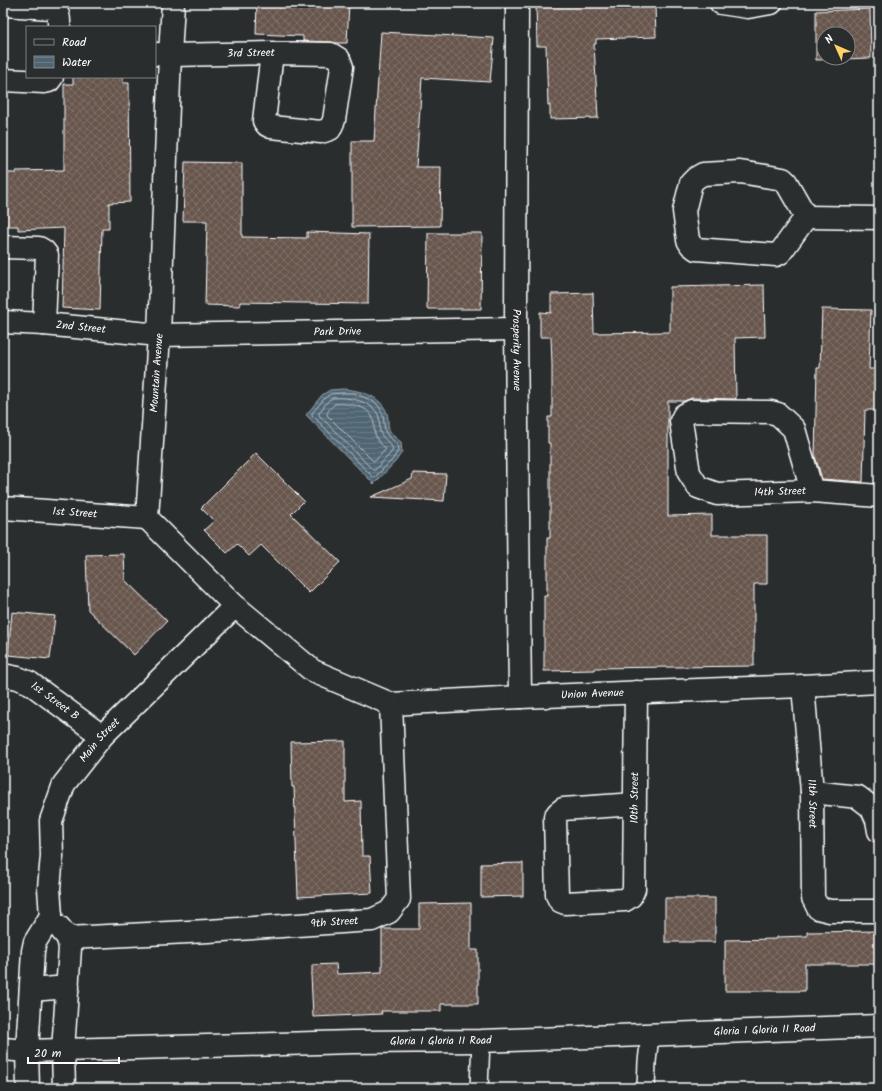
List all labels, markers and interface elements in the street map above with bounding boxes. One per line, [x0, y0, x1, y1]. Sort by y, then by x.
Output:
legend [26, 26, 156, 78]
north arrow [816, 26, 856, 66]
text: N [821, 31, 838, 48]
text: Road [62, 33, 87, 52]
street label: 3rd Street [227, 44, 276, 63]
text: Water [62, 53, 92, 72]
street label: Prosperity Avenue [507, 309, 526, 391]
street label: 2nd Street [55, 316, 107, 339]
street label: Park Drive [314, 323, 361, 341]
street label: Mountain Avenue [145, 333, 169, 413]
street label: 14th Street [754, 482, 807, 502]
street label: 1st Street [52, 502, 99, 524]
street label: 1st Street B [27, 677, 83, 725]
street label: Union Avenue [561, 684, 624, 704]
street label: Main Street [75, 713, 125, 767]
street label: 10th Street [626, 771, 644, 823]
street label: 11th Street [802, 778, 821, 829]
street label: 9th Street [310, 912, 360, 933]
street label: Gloria I Gloria II Road [713, 1019, 816, 1041]
street label: Gloria I Gloria II Road [390, 1032, 493, 1051]
scale bar [28, 1039, 119, 1065]
text: 20 m [34, 1044, 62, 1063]

